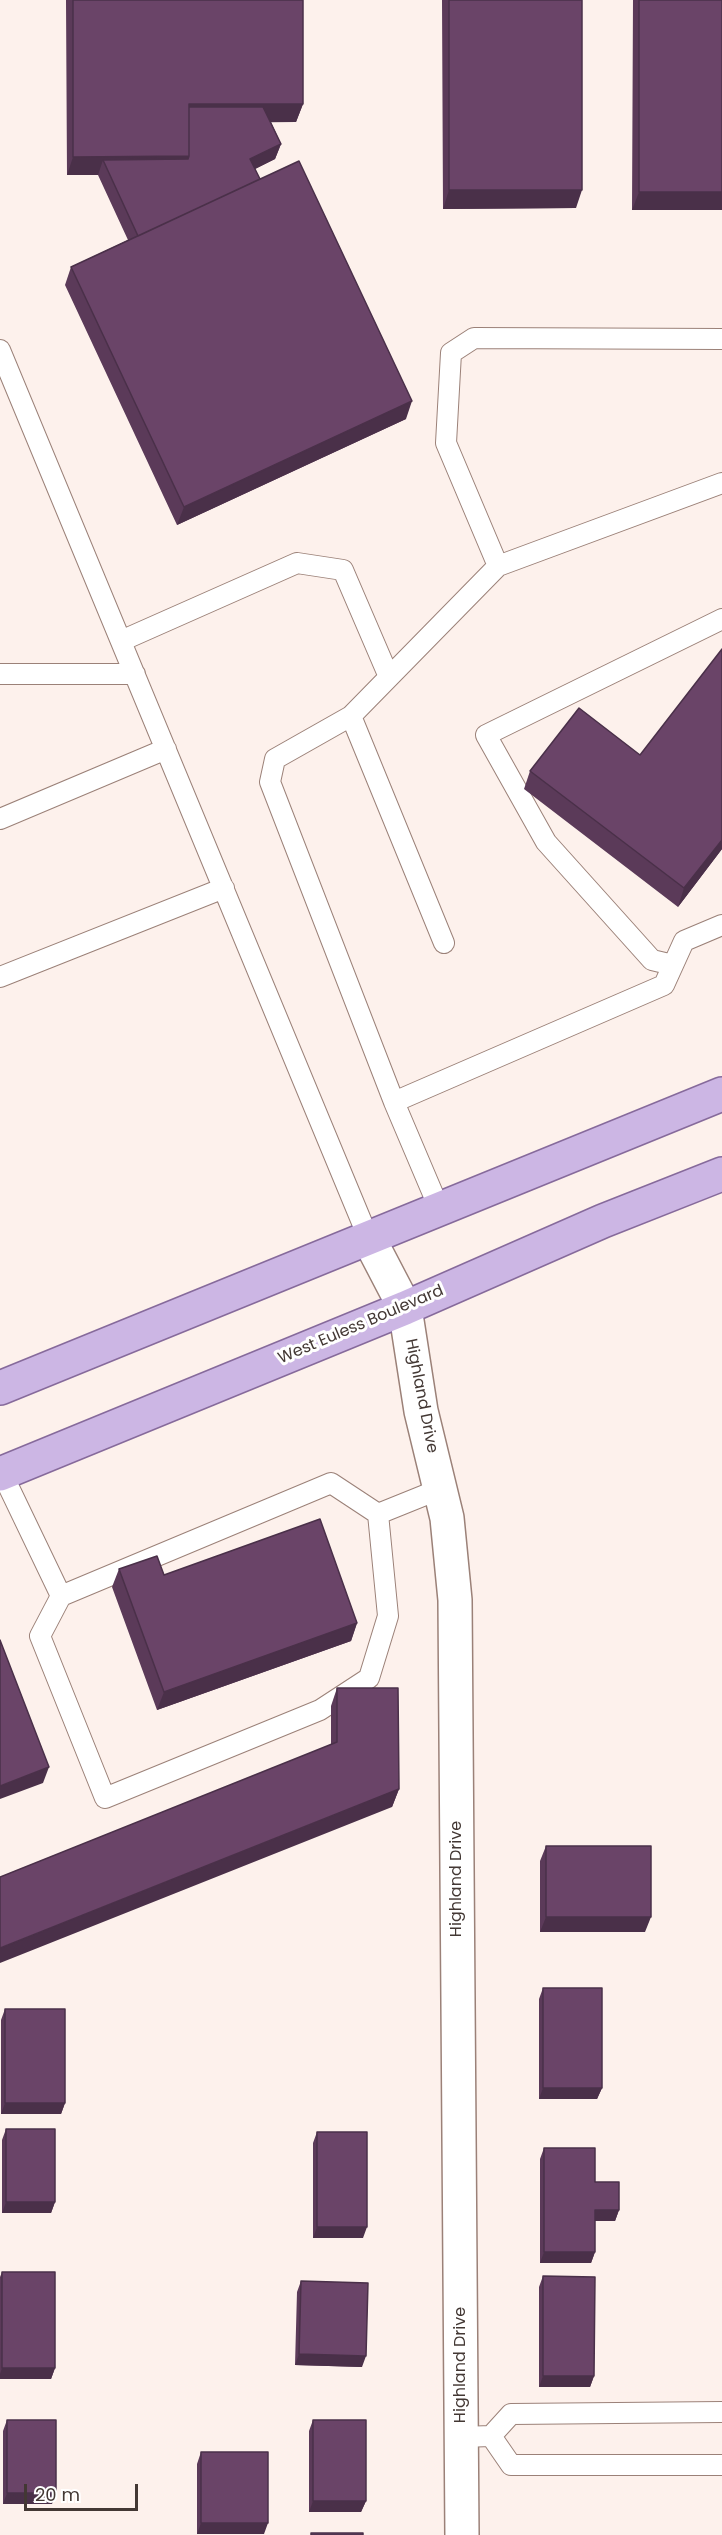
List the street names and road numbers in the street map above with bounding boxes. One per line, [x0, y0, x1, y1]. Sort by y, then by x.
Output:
street label: West Euless Boulevard [275, 1281, 447, 1369]
street label: Highland Drive [400, 1337, 442, 1455]
street label: Highland Drive [447, 1821, 467, 1937]
street label: Highland Drive [451, 2307, 471, 2423]

